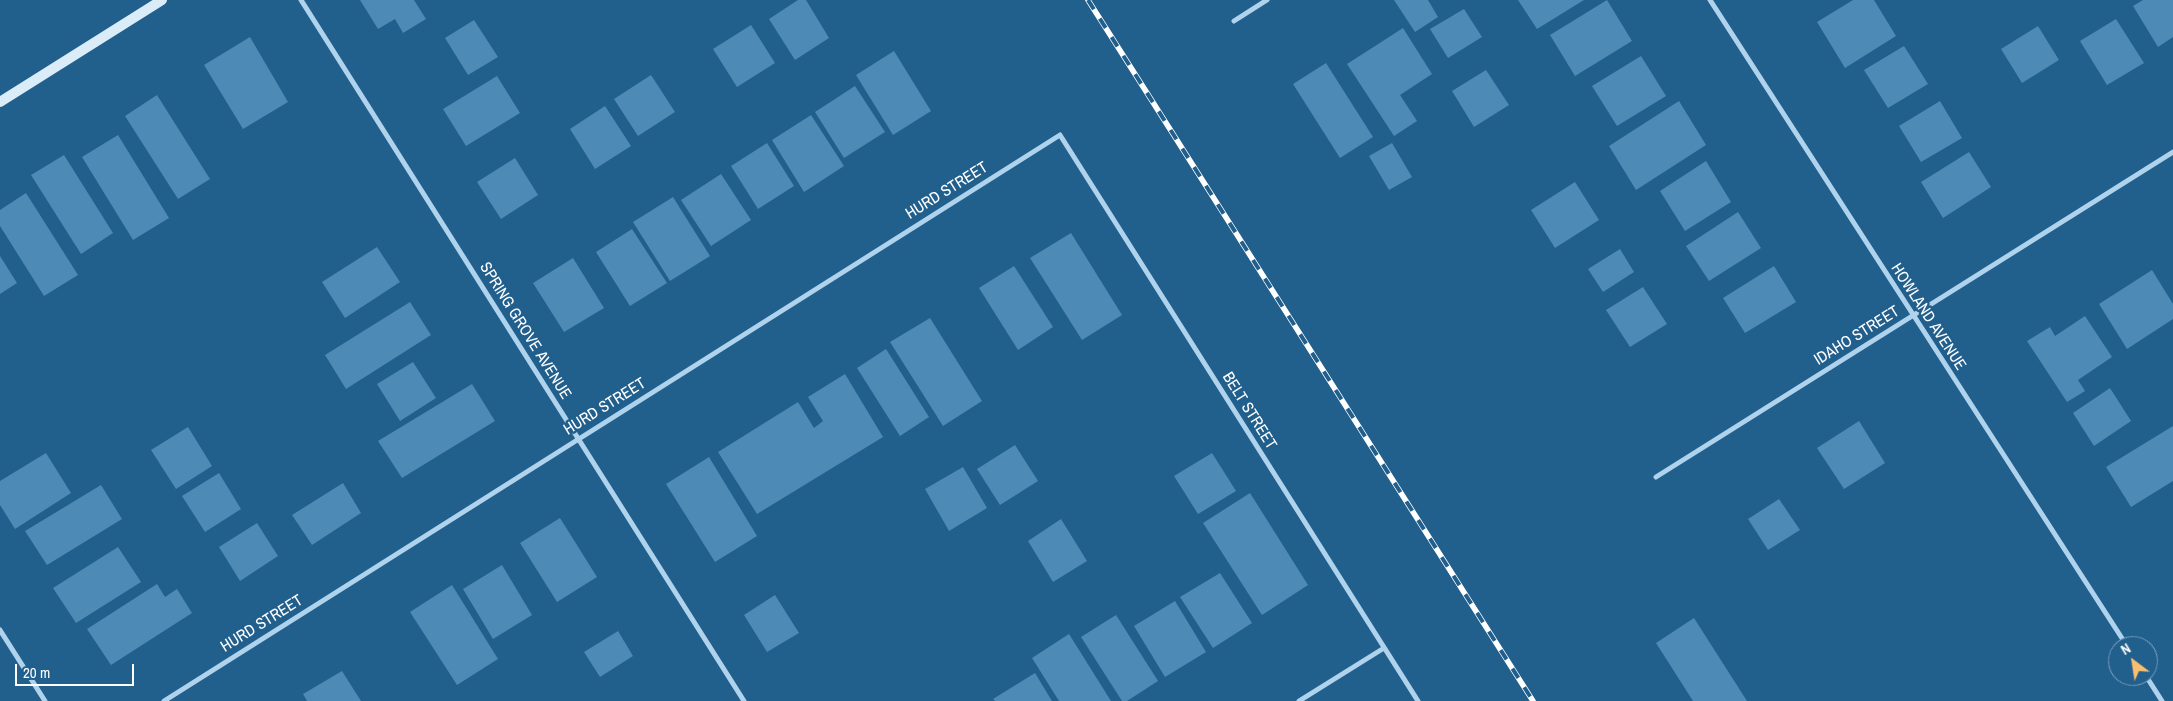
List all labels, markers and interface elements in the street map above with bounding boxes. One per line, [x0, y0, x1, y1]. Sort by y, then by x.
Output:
street label: HURD STREET [902, 158, 992, 224]
street label: SPRING GROVE AVENUE [475, 259, 575, 403]
street label: HOWLAND AVENUE [1886, 260, 1970, 374]
street label: IDAHO STREET [1811, 302, 1903, 370]
street label: BELT STREET [1218, 369, 1280, 453]
street label: HURD STREET [560, 374, 650, 440]
street label: HURD STREET [217, 591, 307, 657]
north arrow [2108, 636, 2158, 686]
text: N [2118, 639, 2134, 659]
scale bar [18, 654, 136, 686]
text: 20 m [23, 662, 50, 683]

